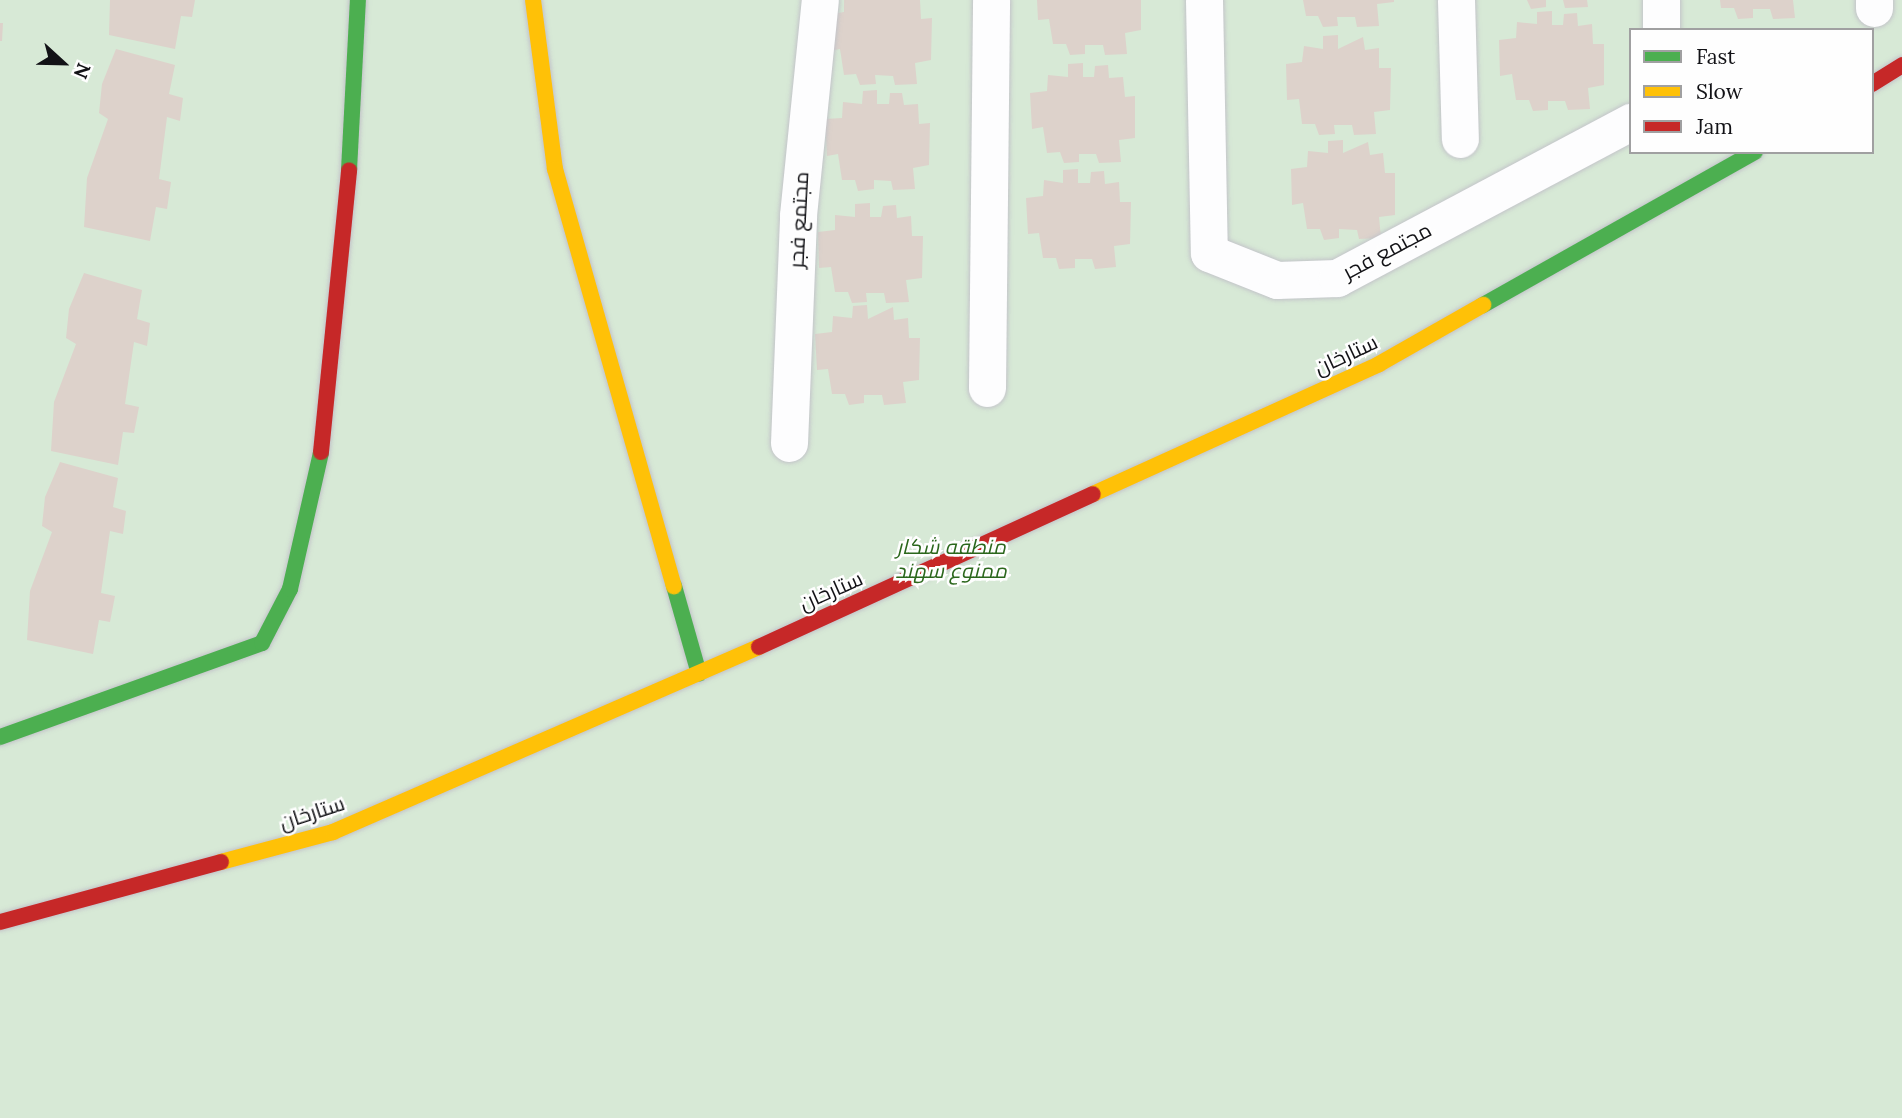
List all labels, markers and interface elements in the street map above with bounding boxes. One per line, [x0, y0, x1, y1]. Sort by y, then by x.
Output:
north arrow [28, 28, 98, 98]
legend [1629, 28, 1874, 154]
text: Fast [1696, 43, 1735, 70]
text: N [69, 60, 96, 82]
text: Slow [1696, 78, 1743, 105]
text: Jam [1696, 113, 1733, 140]
street label: مجتمع فجر [784, 171, 814, 269]
street label: مجتمع فجر [1338, 217, 1436, 285]
street label: ستارخان [1310, 329, 1382, 381]
park label: منطقه شکار ممنوع سهند [895, 534, 1007, 584]
street label: ستارخان [795, 566, 867, 616]
street label: ستارخان [276, 791, 348, 835]

